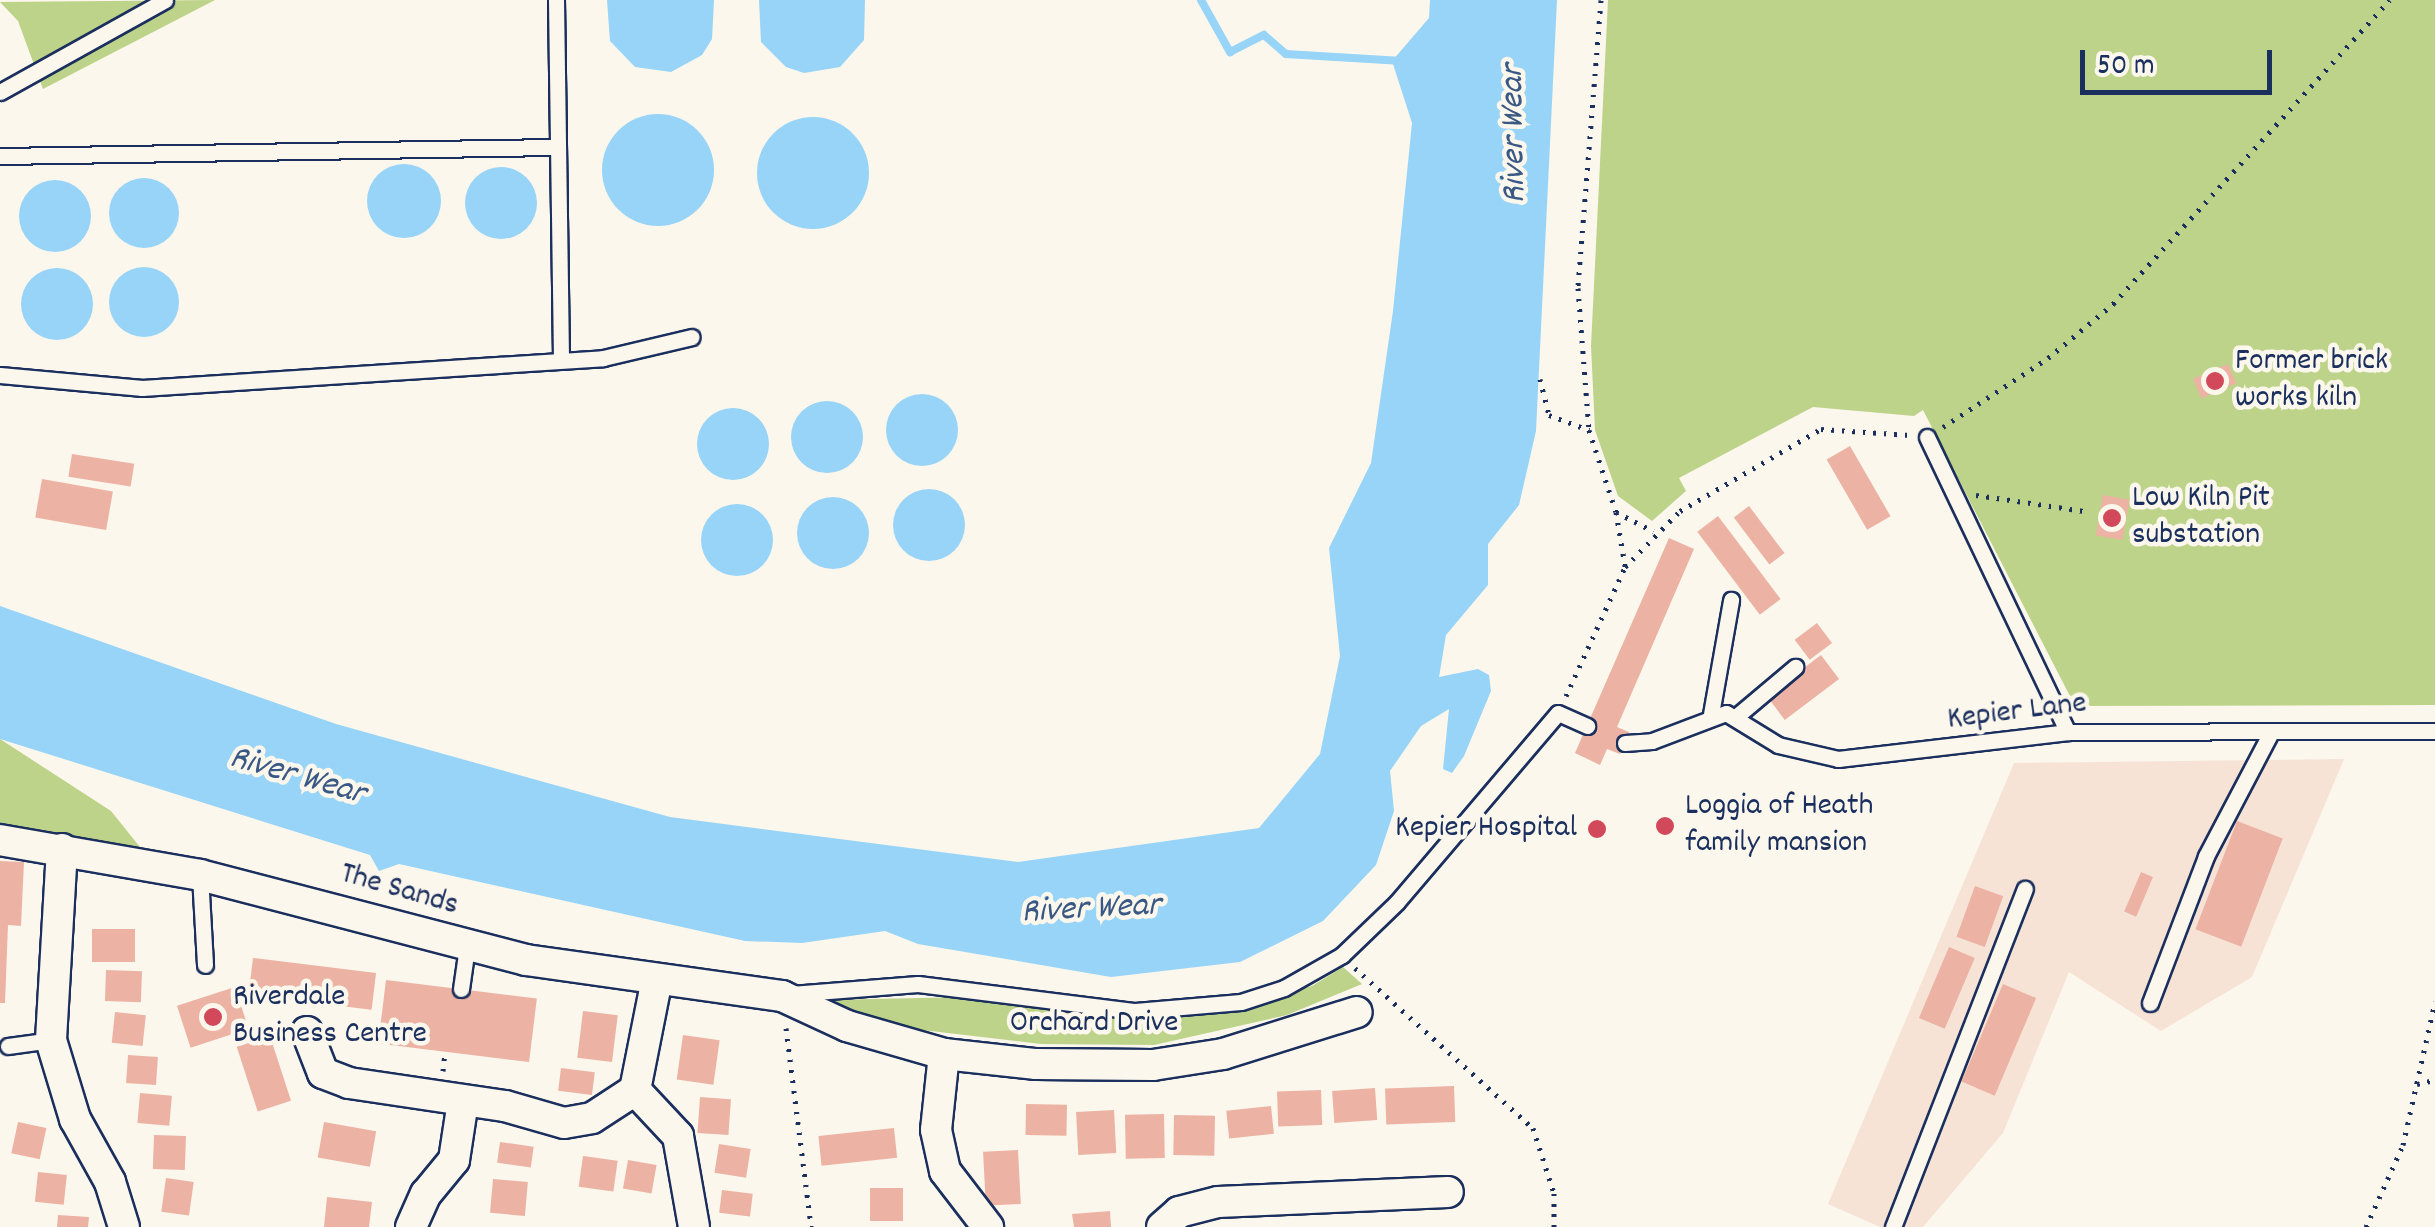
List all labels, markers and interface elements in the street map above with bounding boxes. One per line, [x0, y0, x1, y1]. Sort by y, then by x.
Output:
scale bar [2085, 30, 2278, 92]
text: 50 m [2097, 46, 2155, 89]
water label: River Wear [1493, 64, 1537, 204]
place label: Former brick works kiln [2235, 344, 2388, 419]
marker: Former brick works kiln [2204, 370, 2226, 392]
place label: Low Kiln Pit substation [2132, 481, 2270, 556]
marker: Low Kiln Pit substation [2101, 507, 2123, 529]
street label: Kepier Lane [1945, 685, 2089, 741]
water label: River Wear [224, 738, 370, 816]
place label: Loggia of Heath family mansion [1685, 789, 1873, 864]
place label: Kepier Hospital [1395, 810, 1577, 848]
marker: Loggia of Heath family mansion [1654, 815, 1676, 837]
marker: Kepier Hospital [1586, 818, 1608, 840]
street label: The Sands [335, 856, 463, 926]
water label: River Wear [1020, 885, 1162, 935]
place label: Riverdale Business Centre [233, 980, 427, 1055]
street label: Orchard Drive [1010, 1005, 1178, 1043]
marker: Riverdale Business Centre [202, 1006, 224, 1028]

